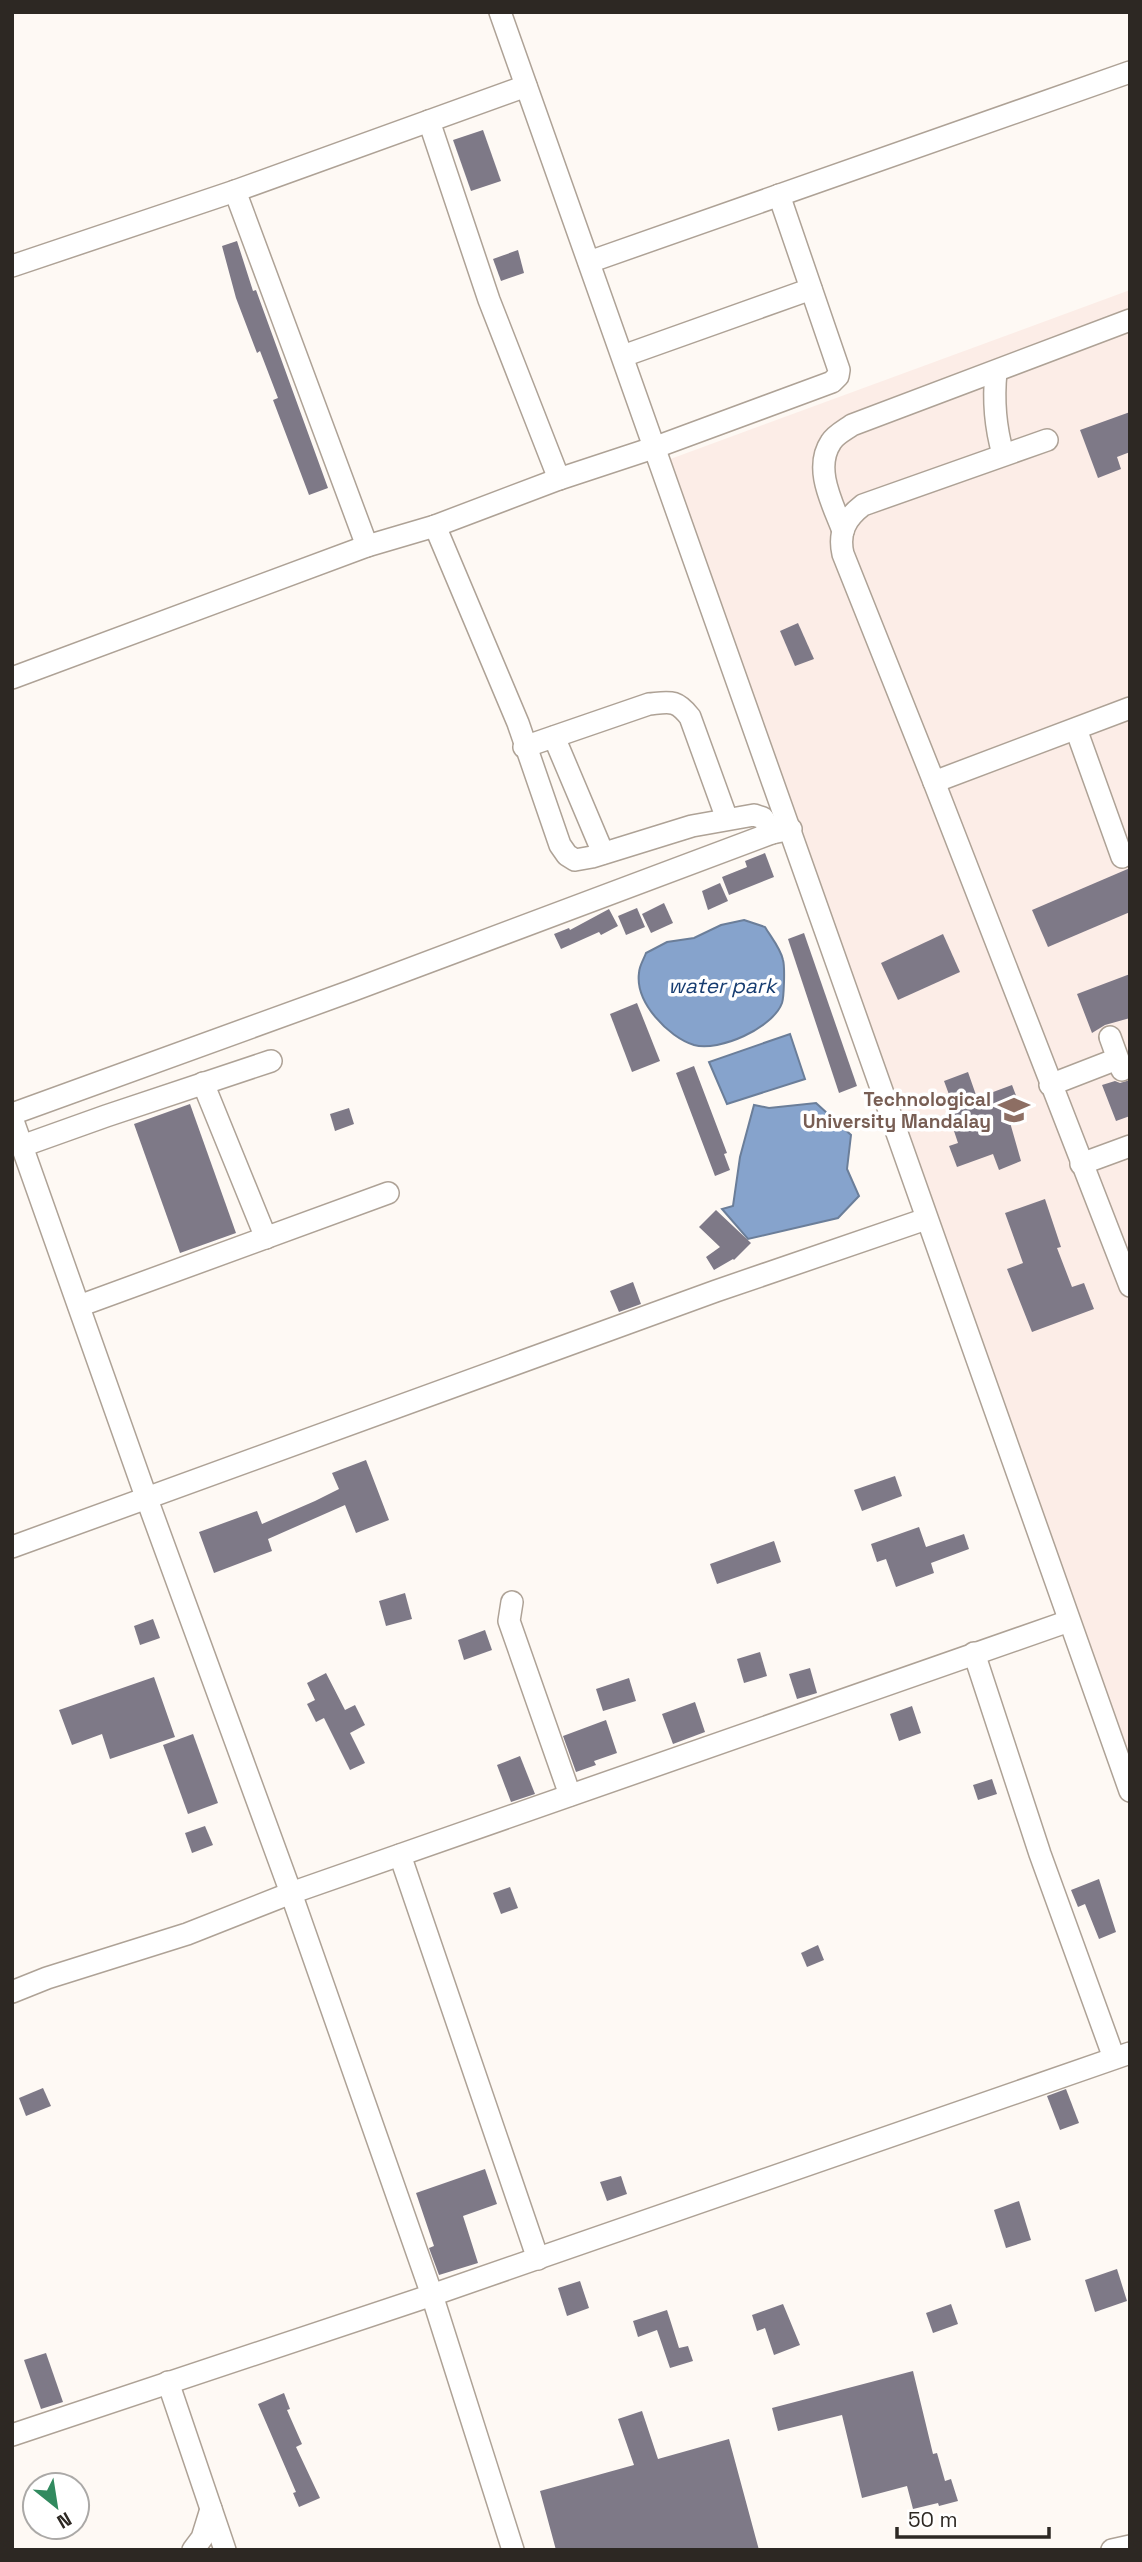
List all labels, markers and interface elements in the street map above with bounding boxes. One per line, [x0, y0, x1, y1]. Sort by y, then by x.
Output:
water label: water park [668, 972, 779, 999]
place label: Technological University Mandalay [803, 1087, 991, 1134]
school or university icon: Technological University Mandalay [997, 1093, 1031, 1127]
north arrow [21, 2471, 91, 2541]
scale bar [897, 2496, 1049, 2540]
text: N [52, 2506, 76, 2534]
text: 50 m [908, 2506, 958, 2533]

